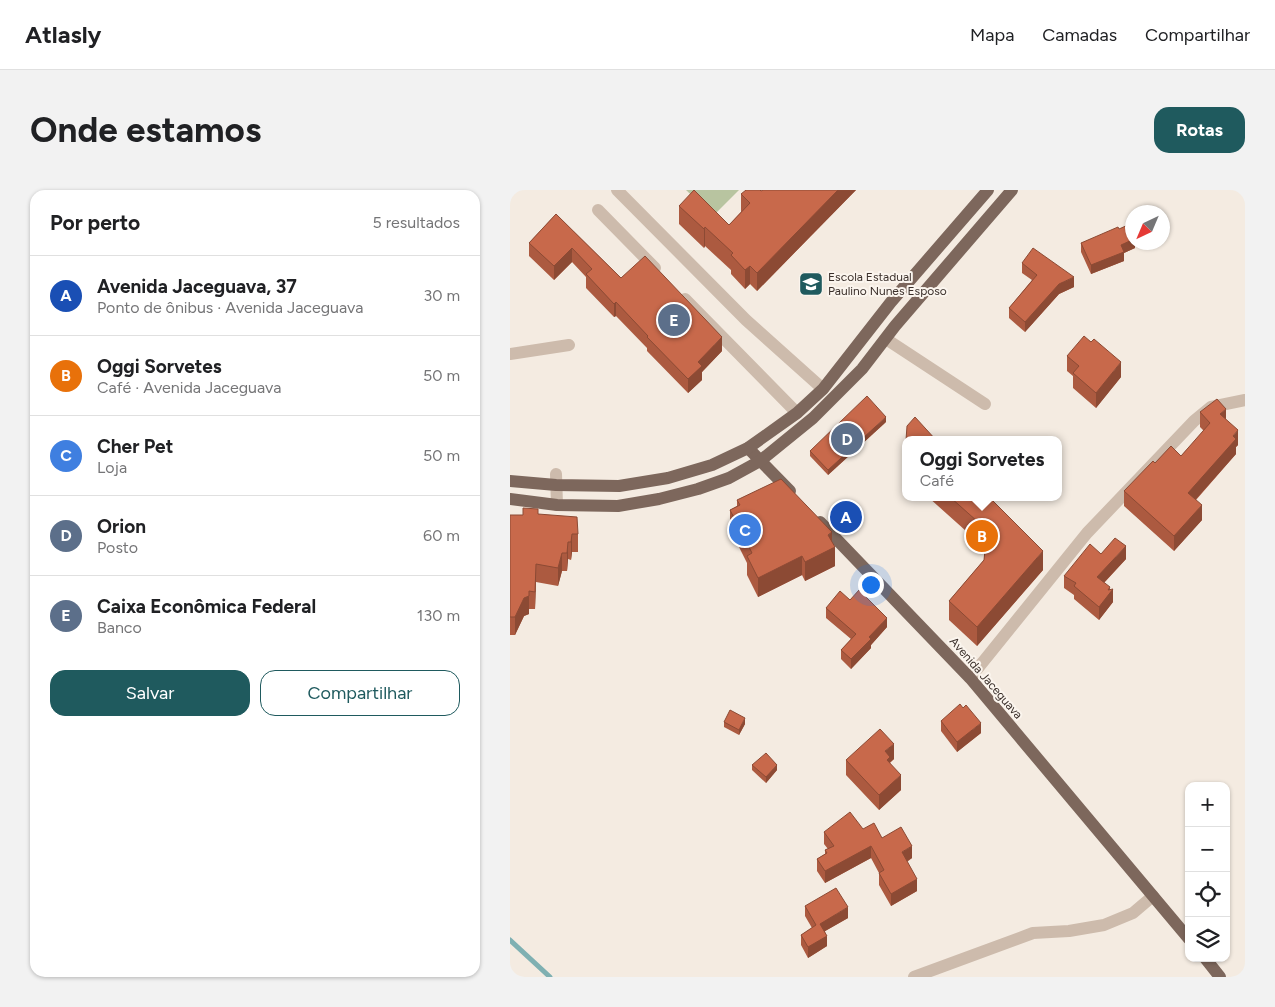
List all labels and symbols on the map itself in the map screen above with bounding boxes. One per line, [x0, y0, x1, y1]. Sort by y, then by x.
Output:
north arrow [1125, 205, 1170, 250]
place label: Escola Estadual Paulino Nunes Esposo [828, 270, 947, 298]
school or university icon: Escola Estadual Paulino Nunes Esposo [798, 271, 824, 297]
pin: E [658, 301, 690, 339]
pin: D [831, 420, 863, 458]
pin: A [830, 498, 862, 536]
pin: C [729, 511, 761, 549]
pin: B [966, 517, 998, 555]
your location [858, 572, 884, 598]
street label: Avenida Jaceguava [947, 634, 1025, 722]

